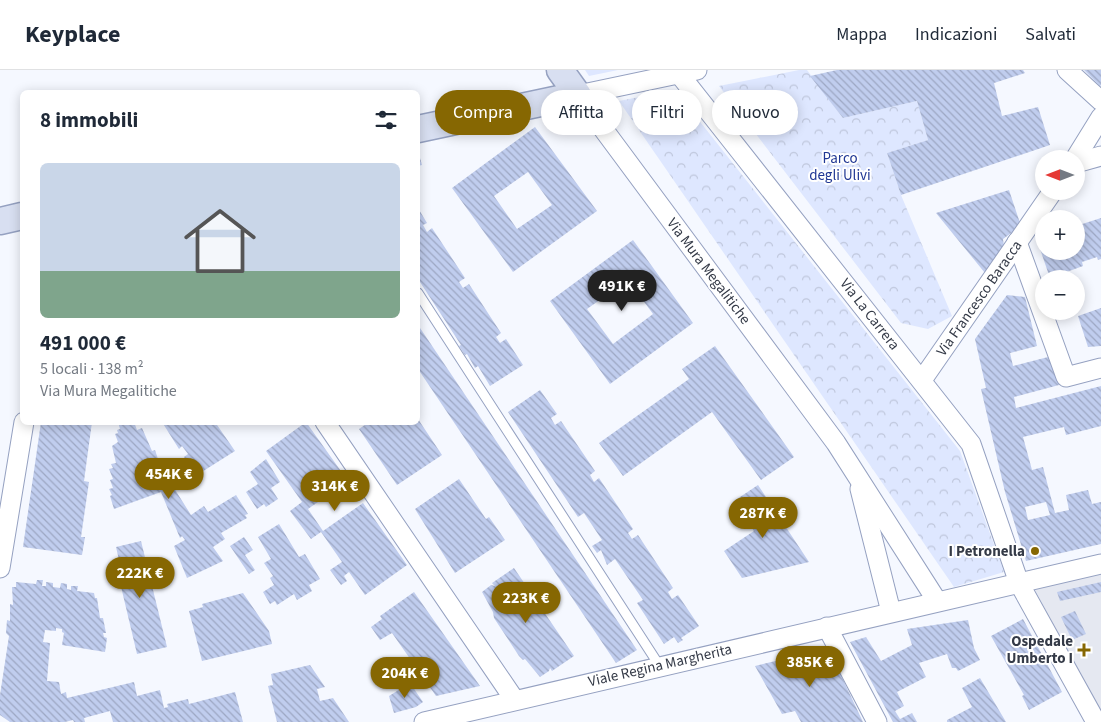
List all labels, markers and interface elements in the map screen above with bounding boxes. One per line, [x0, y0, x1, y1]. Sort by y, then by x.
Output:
text: Keyplace [25, 17, 120, 52]
text: Mappa [836, 22, 887, 47]
text: Indicazioni [915, 22, 997, 47]
text: Salvati [1025, 22, 1076, 47]
chip: Compra [435, 90, 531, 135]
chip: Affitta [541, 90, 622, 135]
chip: Filtri [632, 90, 702, 135]
chip: Nuovo [712, 90, 798, 135]
text: 8 immobili [40, 105, 138, 135]
icon: filters [372, 106, 400, 134]
park label: Parco degli Ulivi [809, 148, 871, 186]
north arrow [1035, 150, 1085, 200]
map controls [1035, 150, 1085, 320]
icon: home [175, 196, 265, 286]
button: + [1035, 210, 1085, 260]
street label: Via Mura Megalitiche [662, 214, 756, 329]
street label: Via Francesco Baracca [931, 236, 1027, 360]
pin: 491K € [581, 270, 663, 312]
button: − [1035, 270, 1085, 320]
street label: Via La Carrera [835, 274, 904, 355]
text: 491K € [599, 275, 645, 297]
text: 491 000 € [40, 328, 126, 358]
text: 5 locali · 138 m² [40, 358, 144, 380]
text: Via Mura Megalitiche [40, 380, 177, 402]
pin: 454K € [128, 458, 210, 500]
text: 454K € [146, 463, 192, 485]
pin: 314K € [294, 470, 376, 512]
text: 314K € [312, 475, 358, 497]
pin: 287K € [722, 496, 804, 539]
text: 287K € [740, 502, 786, 524]
place label: I Petronella [949, 541, 1025, 562]
marker: I Petronella [1029, 545, 1041, 557]
pin: 222K € [99, 556, 181, 599]
text: 222K € [117, 562, 163, 584]
pin: 223K € [485, 582, 567, 624]
text: 223K € [503, 587, 549, 609]
place label: Ospedale Umberto I [1007, 631, 1073, 669]
street label: Viale Regina Margherita [586, 639, 734, 692]
marker: Ospedale Umberto I [1077, 643, 1091, 657]
pin: 385K € [769, 646, 851, 688]
text: 385K € [787, 651, 833, 673]
pin: 204K € [364, 656, 446, 699]
text: 204K € [382, 662, 428, 684]

